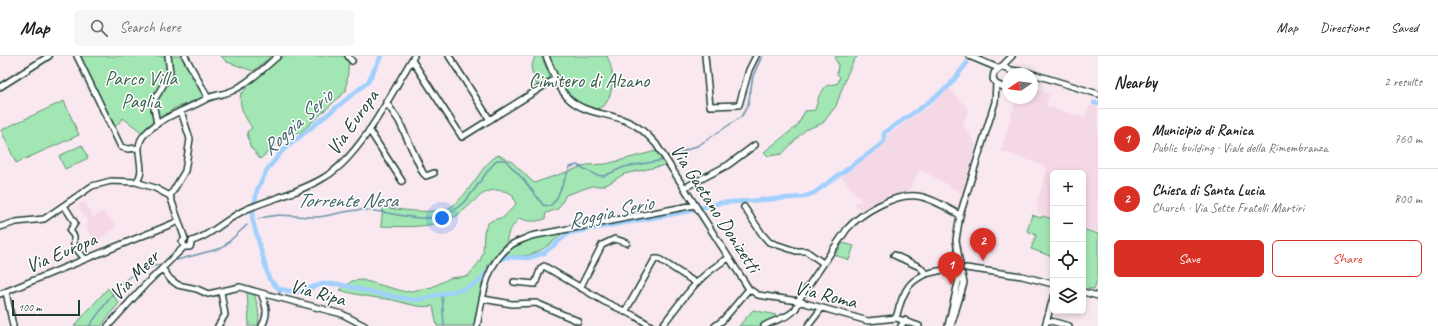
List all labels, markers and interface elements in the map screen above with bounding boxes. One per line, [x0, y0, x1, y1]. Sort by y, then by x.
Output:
search box [74, 10, 354, 46]
text: Map [20, 16, 50, 40]
icon: search [88, 17, 110, 39]
text: Search here [120, 18, 181, 37]
text: Map [1277, 19, 1298, 36]
text: Directions [1320, 19, 1369, 36]
text: Saved [1391, 19, 1418, 36]
park label: Parco Villa Paglia [105, 66, 178, 114]
park label: Cimitero di Alzano [529, 68, 650, 93]
north arrow [1002, 68, 1038, 104]
text: Nearby [1114, 72, 1157, 93]
text: 2 results [1384, 74, 1422, 90]
water label: Roggia Serio [256, 82, 340, 161]
street label: Via Europa [321, 83, 385, 160]
text: Municipio di Ranica [1152, 121, 1253, 140]
text: 1 [1124, 131, 1130, 147]
text: 760 m [1394, 131, 1422, 147]
street label: Via Gaetano Donizetti [665, 139, 768, 279]
text: Public building · Viale della Rimembranza [1152, 140, 1328, 156]
map controls [1050, 170, 1086, 314]
button: + [1050, 170, 1086, 206]
text: Chiesa di Santa Lucia [1152, 181, 1264, 200]
water label: Torrente Nesa [297, 187, 400, 213]
water label: Roggia Serio [565, 189, 658, 234]
text: 2 [1124, 191, 1130, 207]
text: 800 m [1394, 191, 1422, 207]
text: Church · Via Sette Fratelli Martiri [1152, 200, 1304, 216]
button: − [1050, 206, 1086, 242]
your location [432, 208, 452, 228]
street label: Via Europa [22, 226, 102, 278]
pin: 2 [970, 228, 996, 261]
button: Save [1114, 240, 1264, 277]
button: Share [1272, 240, 1422, 277]
button: locate [1050, 242, 1086, 278]
street label: Via Meer [104, 243, 166, 306]
pin: 1 [938, 252, 964, 285]
street label: Via Ripa [287, 273, 350, 312]
street label: Via Roma [792, 275, 861, 315]
button: layers [1050, 278, 1086, 314]
scale bar [12, 298, 80, 317]
text: 100 m [18, 300, 42, 314]

